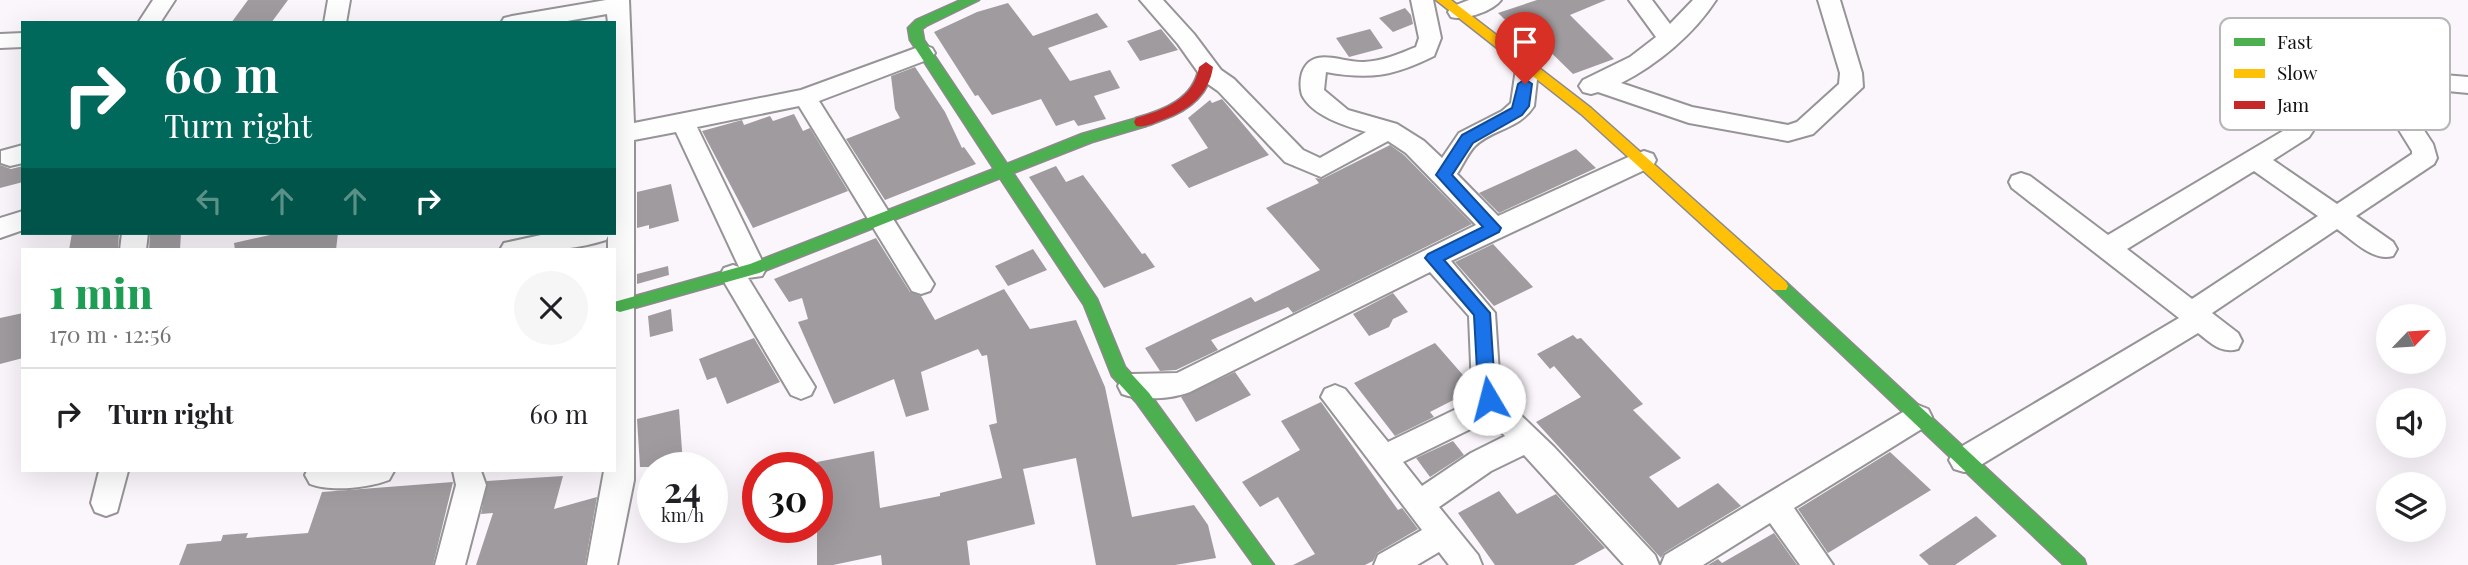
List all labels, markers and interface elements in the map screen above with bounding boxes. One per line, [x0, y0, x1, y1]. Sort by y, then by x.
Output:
pin [1495, 12.0, 1555, 84]
legend [2220, 18, 2450, 130]
icon: arrive [1506, 23, 1544, 61]
text: Fast [2277, 28, 2313, 54]
text: 60 m [164, 40, 279, 105]
icon: right [49, 49, 140, 140]
text: Slow [2277, 59, 2318, 85]
text: Jam [2276, 91, 2309, 117]
text: Turn right [164, 103, 312, 146]
icon: left [190, 182, 228, 220]
icon: ahead [263, 182, 301, 220]
icon: ahead [336, 182, 374, 220]
icon: right [409, 182, 447, 220]
text: 1 min [49, 264, 153, 320]
button: close [514, 271, 588, 345]
north arrow [2376, 304, 2446, 374]
map controls [2376, 304, 2446, 542]
text: 170 m · 12:56 [49, 318, 171, 349]
position arrow [1452, 362, 1526, 436]
button: sound [2376, 388, 2446, 458]
icon: right [49, 395, 87, 433]
text: Turn right [108, 396, 234, 431]
text: 60 m [529, 396, 588, 431]
speed limit sign: 30 [742, 452, 833, 543]
text: 24 [664, 465, 701, 512]
button: layers [2376, 472, 2446, 542]
text: km/h [661, 503, 704, 527]

